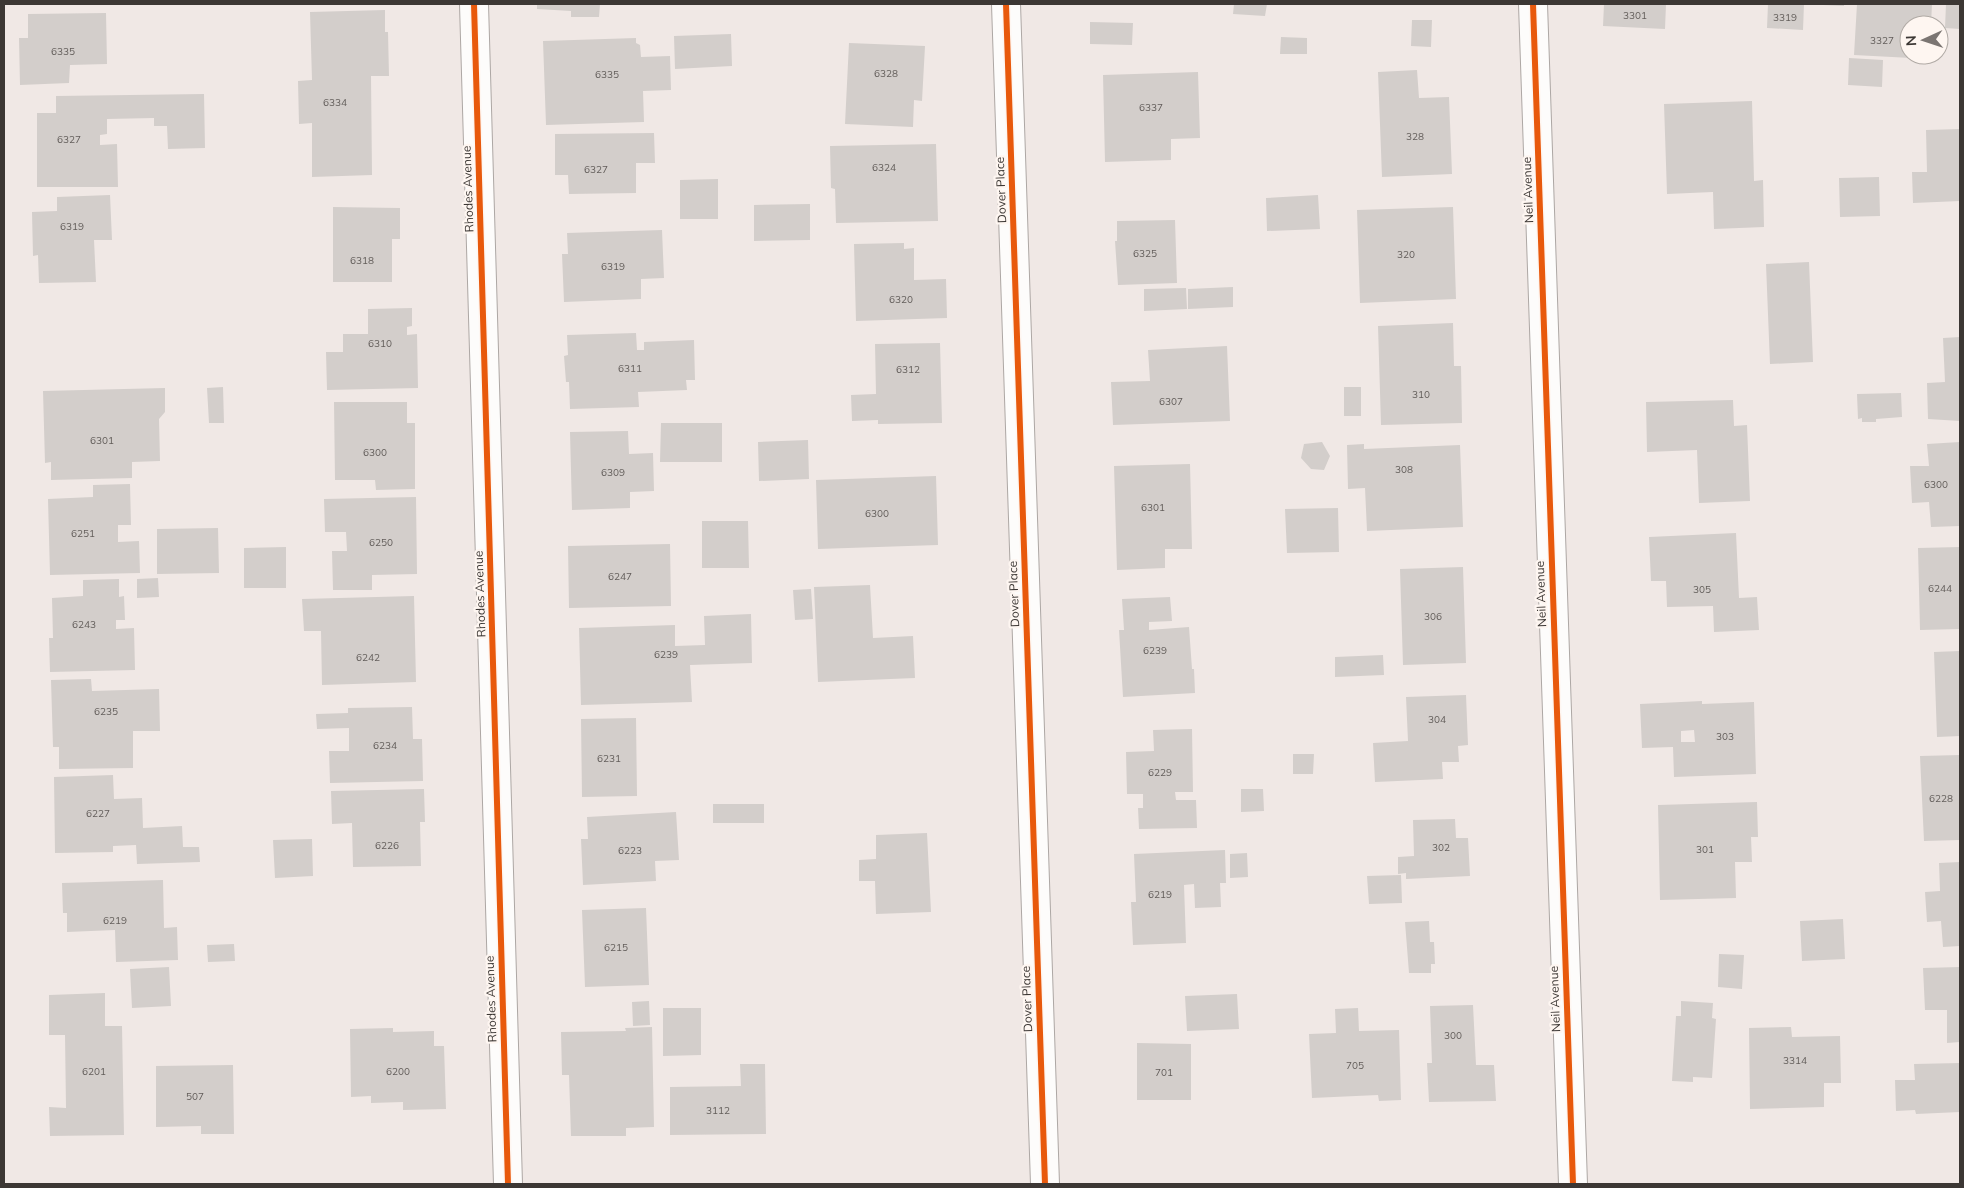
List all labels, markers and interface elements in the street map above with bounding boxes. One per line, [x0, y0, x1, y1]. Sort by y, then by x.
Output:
house number: 3301 [1623, 9, 1647, 22]
house number: 3319 [1773, 11, 1797, 24]
north arrow [1899, 15, 1949, 65]
house number: 3327 [1870, 34, 1894, 47]
text: N [1902, 35, 1920, 46]
house number: 6335 [51, 45, 75, 58]
house number: 6328 [874, 67, 898, 80]
house number: 6335 [595, 68, 619, 81]
house number: 6334 [323, 96, 347, 109]
house number: 6337 [1139, 101, 1163, 114]
house number: 328 [1406, 130, 1424, 143]
house number: 6327 [57, 133, 81, 146]
street label: Rhodes Avenue [458, 145, 477, 233]
street label: Dover Place [992, 157, 1009, 223]
street label: Neil Avenue [1519, 157, 1536, 223]
house number: 6324 [872, 161, 896, 174]
house number: 6327 [584, 163, 608, 176]
house number: 6319 [60, 220, 84, 233]
house number: 6325 [1133, 247, 1157, 260]
house number: 320 [1397, 248, 1415, 261]
house number: 6318 [350, 254, 374, 267]
house number: 6319 [601, 260, 625, 273]
house number: 6320 [889, 293, 913, 306]
house number: 6310 [368, 337, 392, 350]
house number: 6311 [618, 362, 642, 375]
house number: 6312 [896, 363, 920, 376]
house number: 310 [1412, 388, 1430, 401]
house number: 6307 [1159, 395, 1183, 408]
house number: 6301 [90, 434, 114, 447]
house number: 6300 [363, 446, 387, 459]
house number: 308 [1395, 463, 1413, 476]
house number: 6309 [601, 466, 625, 479]
house number: 6300 [1924, 478, 1948, 491]
house number: 6301 [1141, 501, 1165, 514]
house number: 6300 [865, 507, 889, 520]
house number: 6251 [71, 527, 95, 540]
house number: 6250 [369, 536, 393, 549]
street label: Rhodes Avenue [470, 550, 489, 638]
street label: Dover Place [1005, 561, 1022, 627]
street label: Neil Avenue [1532, 561, 1549, 627]
house number: 6247 [608, 570, 632, 583]
house number: 6244 [1928, 582, 1952, 595]
house number: 305 [1693, 583, 1711, 596]
house number: 306 [1424, 610, 1442, 623]
house number: 6243 [72, 618, 96, 631]
house number: 6239 [1143, 644, 1167, 657]
house number: 6239 [654, 648, 678, 661]
house number: 6242 [356, 651, 380, 664]
house number: 6235 [94, 705, 118, 718]
house number: 304 [1428, 713, 1446, 726]
house number: 303 [1716, 730, 1734, 743]
house number: 6234 [373, 739, 397, 752]
house number: 6231 [597, 752, 621, 765]
house number: 6229 [1148, 766, 1172, 779]
house number: 6228 [1929, 792, 1953, 805]
house number: 6227 [86, 807, 110, 820]
house number: 6226 [375, 839, 399, 852]
house number: 302 [1432, 841, 1450, 854]
house number: 301 [1696, 843, 1714, 856]
house number: 6223 [618, 844, 642, 857]
house number: 6219 [1148, 888, 1172, 901]
house number: 6219 [103, 914, 127, 927]
house number: 6215 [604, 941, 628, 954]
street label: Rhodes Avenue [481, 955, 500, 1043]
street label: Dover Place [1018, 966, 1035, 1032]
street label: Neil Avenue [1546, 966, 1563, 1032]
house number: 300 [1444, 1029, 1462, 1042]
house number: 3314 [1783, 1054, 1807, 1067]
house number: 705 [1346, 1059, 1364, 1072]
house number: 6201 [82, 1065, 106, 1078]
house number: 6200 [386, 1065, 410, 1078]
house number: 701 [1155, 1066, 1173, 1079]
house number: 507 [186, 1090, 204, 1103]
house number: 3112 [706, 1104, 730, 1117]

